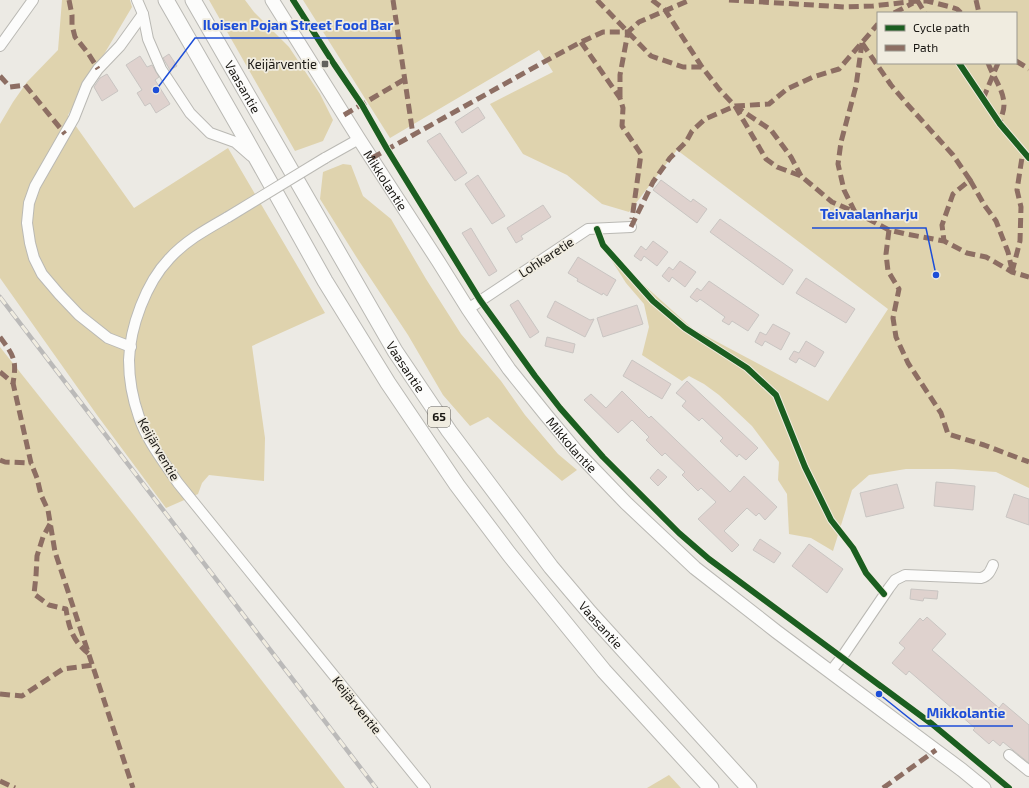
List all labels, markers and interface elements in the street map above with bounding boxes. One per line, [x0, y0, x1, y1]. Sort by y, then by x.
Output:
callout: Iloisen Pojan Street Food Bar [195, 12, 401, 38]
legend [877, 12, 1017, 64]
text: Iloisen Pojan Street Food Bar [203, 16, 393, 33]
text: Cycle path [913, 20, 970, 34]
text: Path [913, 40, 938, 54]
place label: Keijärventie [247, 56, 317, 72]
street label: Vaasantie [221, 57, 264, 116]
marker: Keijärventie [320, 59, 330, 69]
street label: Mikkolantie [360, 147, 411, 213]
callout: Teivaalanharju [812, 202, 926, 228]
text: Teivaalanharju [820, 205, 918, 222]
street label: Lohkaretie [515, 233, 577, 281]
street label: Vaasantie [383, 338, 429, 395]
road number: 65 [428, 407, 450, 427]
street label: Mikkolantie [543, 414, 600, 476]
street label: Keijärventie [135, 415, 183, 483]
street label: Vaasantie [576, 598, 626, 652]
street label: Keijärventie [329, 673, 385, 737]
callout: Mikkolantie [919, 700, 1013, 726]
text: Mikkolantie [927, 704, 1006, 721]

